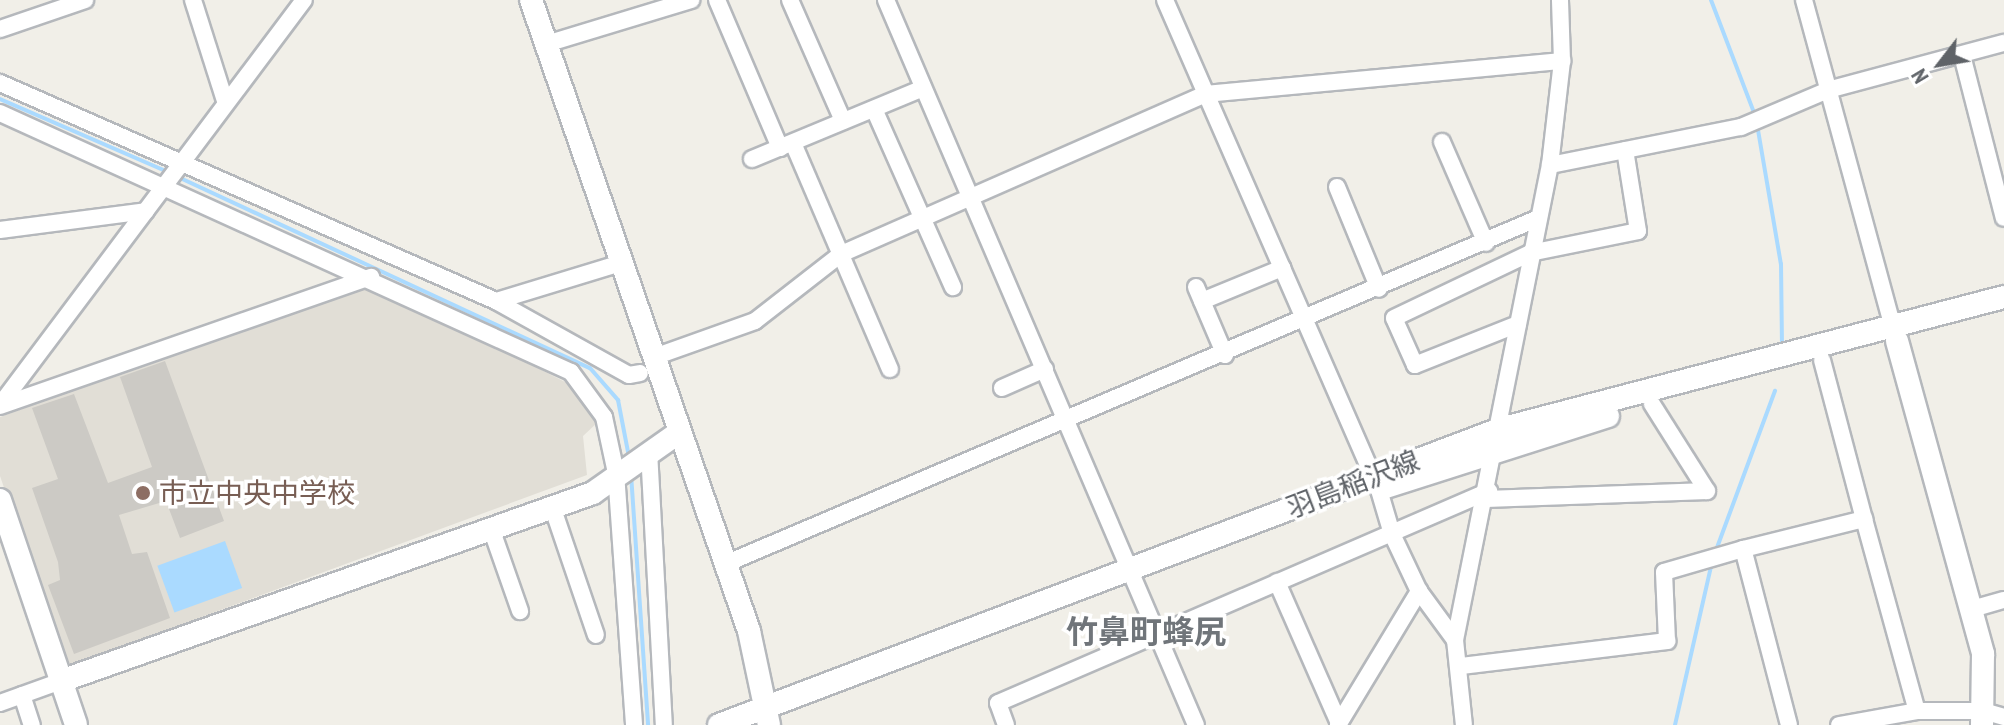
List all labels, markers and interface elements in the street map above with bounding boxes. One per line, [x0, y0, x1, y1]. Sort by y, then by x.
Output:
north arrow [1900, 24, 1980, 104]
text: N [1904, 64, 1934, 89]
street label: 羽島稲沢線 [1282, 443, 1424, 525]
place label: 市立中央中学校 [159, 476, 355, 510]
marker: 市立中央中学校 [134, 484, 152, 502]
district label: 竹鼻町蜂尻 [1066, 612, 1226, 650]

